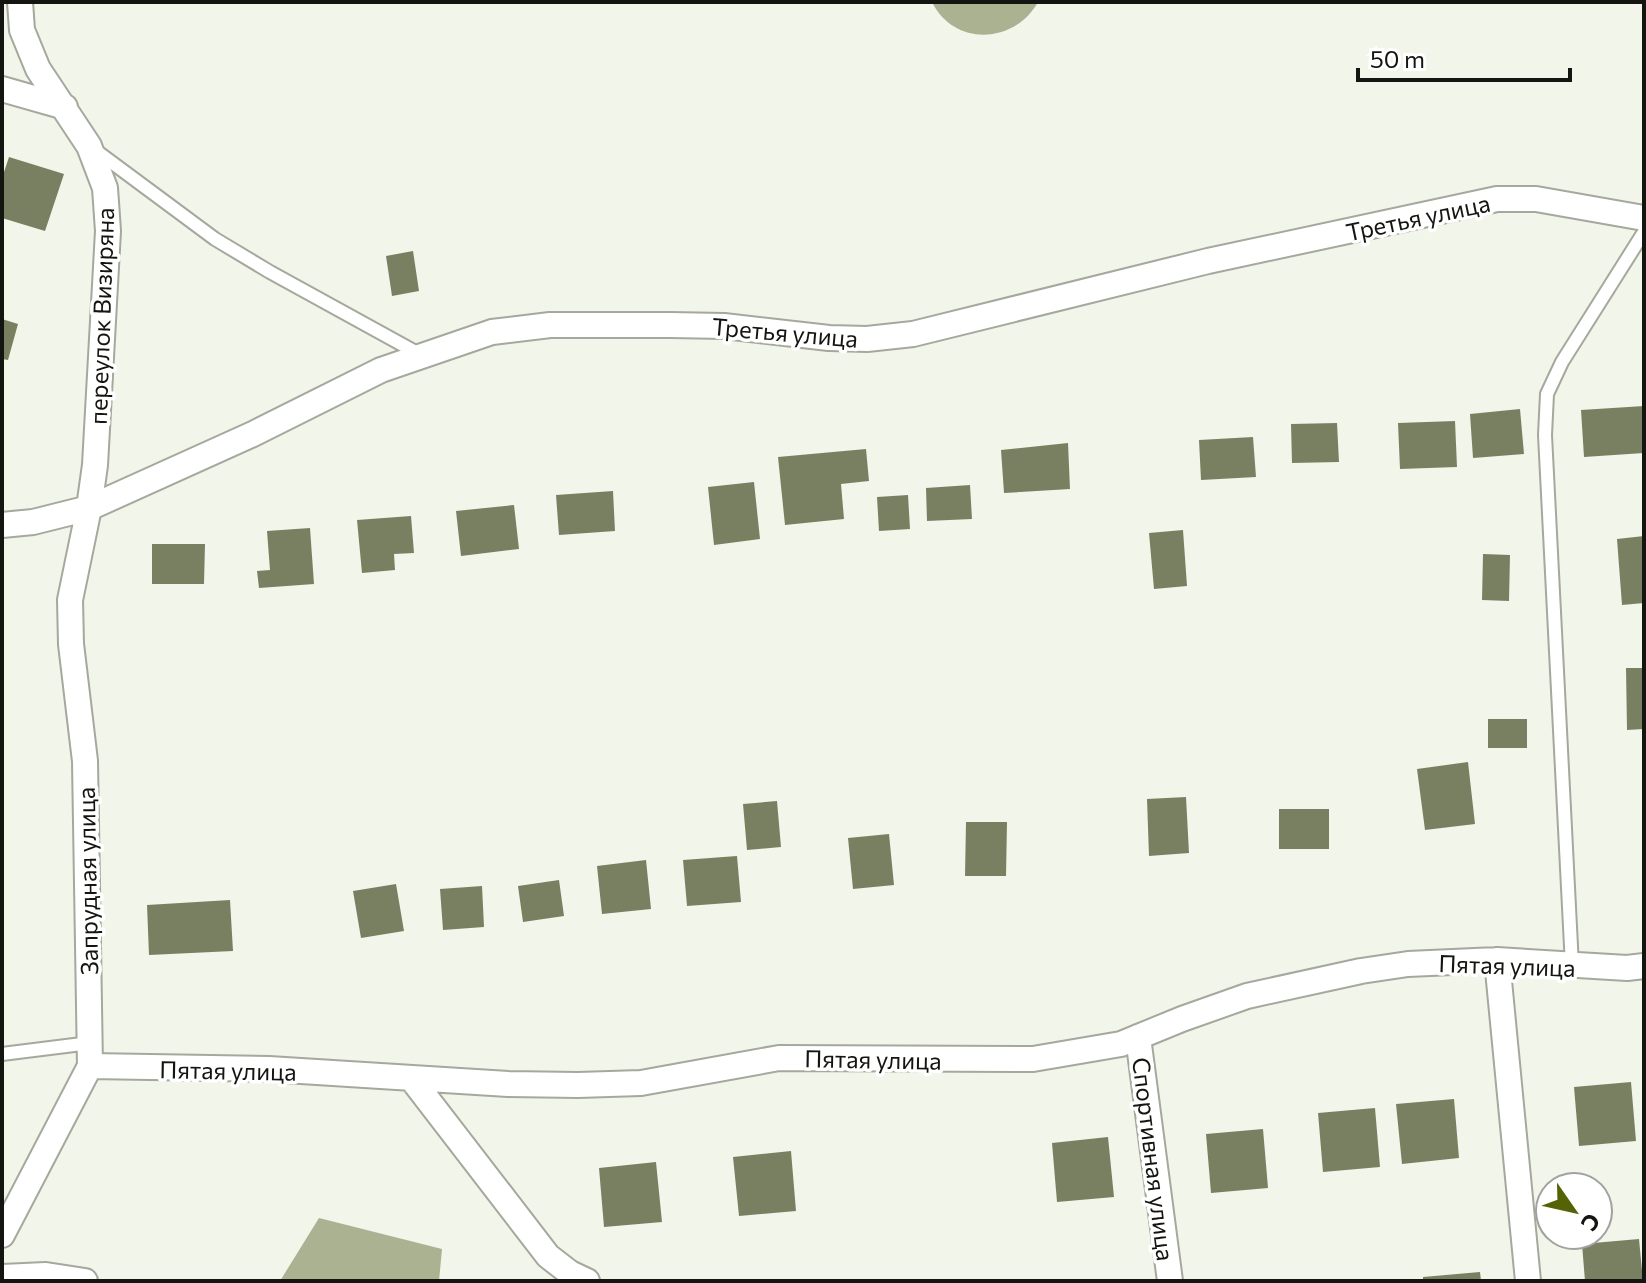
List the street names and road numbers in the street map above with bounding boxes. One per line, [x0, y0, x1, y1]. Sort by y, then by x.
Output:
street label: Третья улица [1343, 188, 1493, 246]
street label: переулок Визиряна [83, 207, 119, 425]
street label: Третья улица [711, 311, 859, 353]
street label: Запрудная улица [71, 787, 103, 975]
street label: Пятая улица [1438, 948, 1576, 982]
street label: Пятая улица [804, 1043, 942, 1075]
street label: Пятая улица [159, 1054, 297, 1086]
street label: Спортивная улица [1127, 1055, 1181, 1263]

